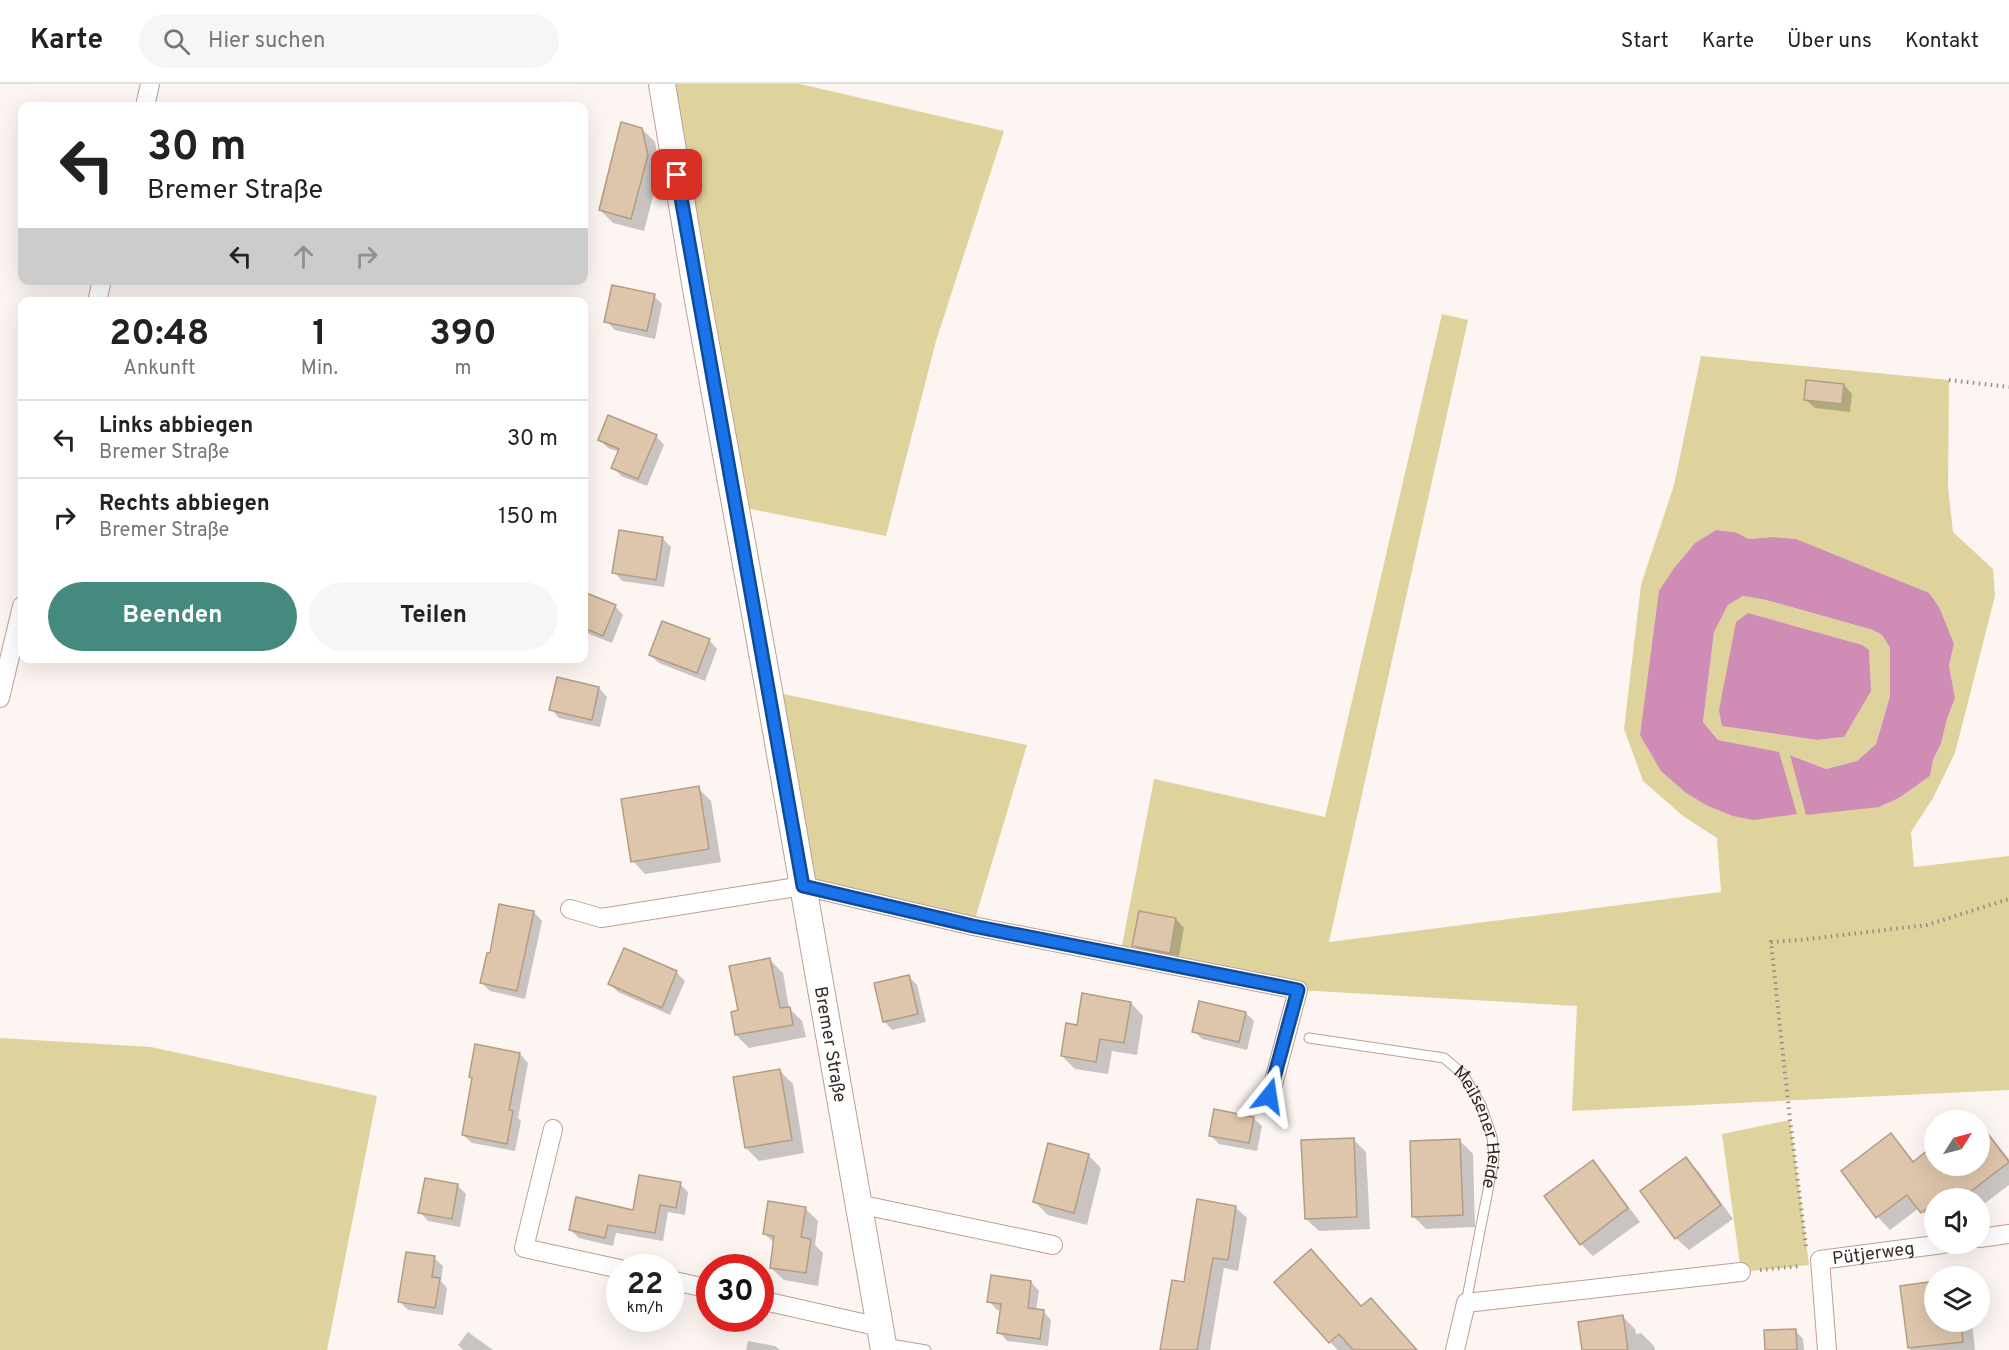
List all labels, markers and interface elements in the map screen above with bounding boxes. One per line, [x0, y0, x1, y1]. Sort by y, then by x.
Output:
search box [139, 14, 559, 68]
text: Karte [30, 23, 103, 59]
icon: search [160, 25, 193, 58]
text: Hier suchen [208, 28, 325, 55]
text: Start [1621, 28, 1669, 55]
text: Karte [1702, 28, 1754, 55]
text: Über uns [1787, 28, 1872, 55]
text: Kontakt [1905, 28, 1979, 55]
text: 30 m [147, 122, 246, 175]
icon: left [48, 126, 126, 204]
pin [651, 149, 702, 200]
icon: arrive [660, 158, 693, 191]
text: Bremer Straße [147, 174, 323, 208]
icon: left [224, 240, 257, 273]
icon: ahead [287, 240, 320, 273]
icon: right [350, 240, 383, 273]
text: 20:48 [109, 312, 210, 358]
text: 1 [312, 312, 327, 358]
text: 390 [429, 312, 497, 358]
text: Ankunft [123, 356, 196, 382]
text: Min. [301, 356, 338, 382]
text: m [454, 356, 471, 382]
text: Links abbiegen [99, 413, 253, 440]
icon: left [48, 423, 81, 456]
text: 30 m [507, 426, 558, 453]
text: Bremer Straße [99, 440, 229, 466]
text: Rechts abbiegen [99, 491, 270, 518]
icon: right [48, 501, 81, 534]
text: 150 m [498, 504, 558, 531]
text: Bremer Straße [99, 518, 229, 544]
button: Beenden [48, 582, 297, 651]
button: Teilen [309, 582, 558, 651]
street label: Bremer Straße [808, 985, 851, 1104]
street label: Meilsener Heide [1448, 1061, 1505, 1190]
position arrow [1237, 1064, 1301, 1128]
north arrow [1924, 1110, 1990, 1176]
map controls [1924, 1110, 1990, 1332]
button: sound [1924, 1188, 1990, 1254]
street label: Pütjerweg [1831, 1238, 1916, 1271]
speed limit sign: 30 [696, 1254, 774, 1332]
button: layers [1924, 1266, 1990, 1332]
text: 22 [627, 1267, 663, 1304]
text: km/h [627, 1299, 663, 1318]

